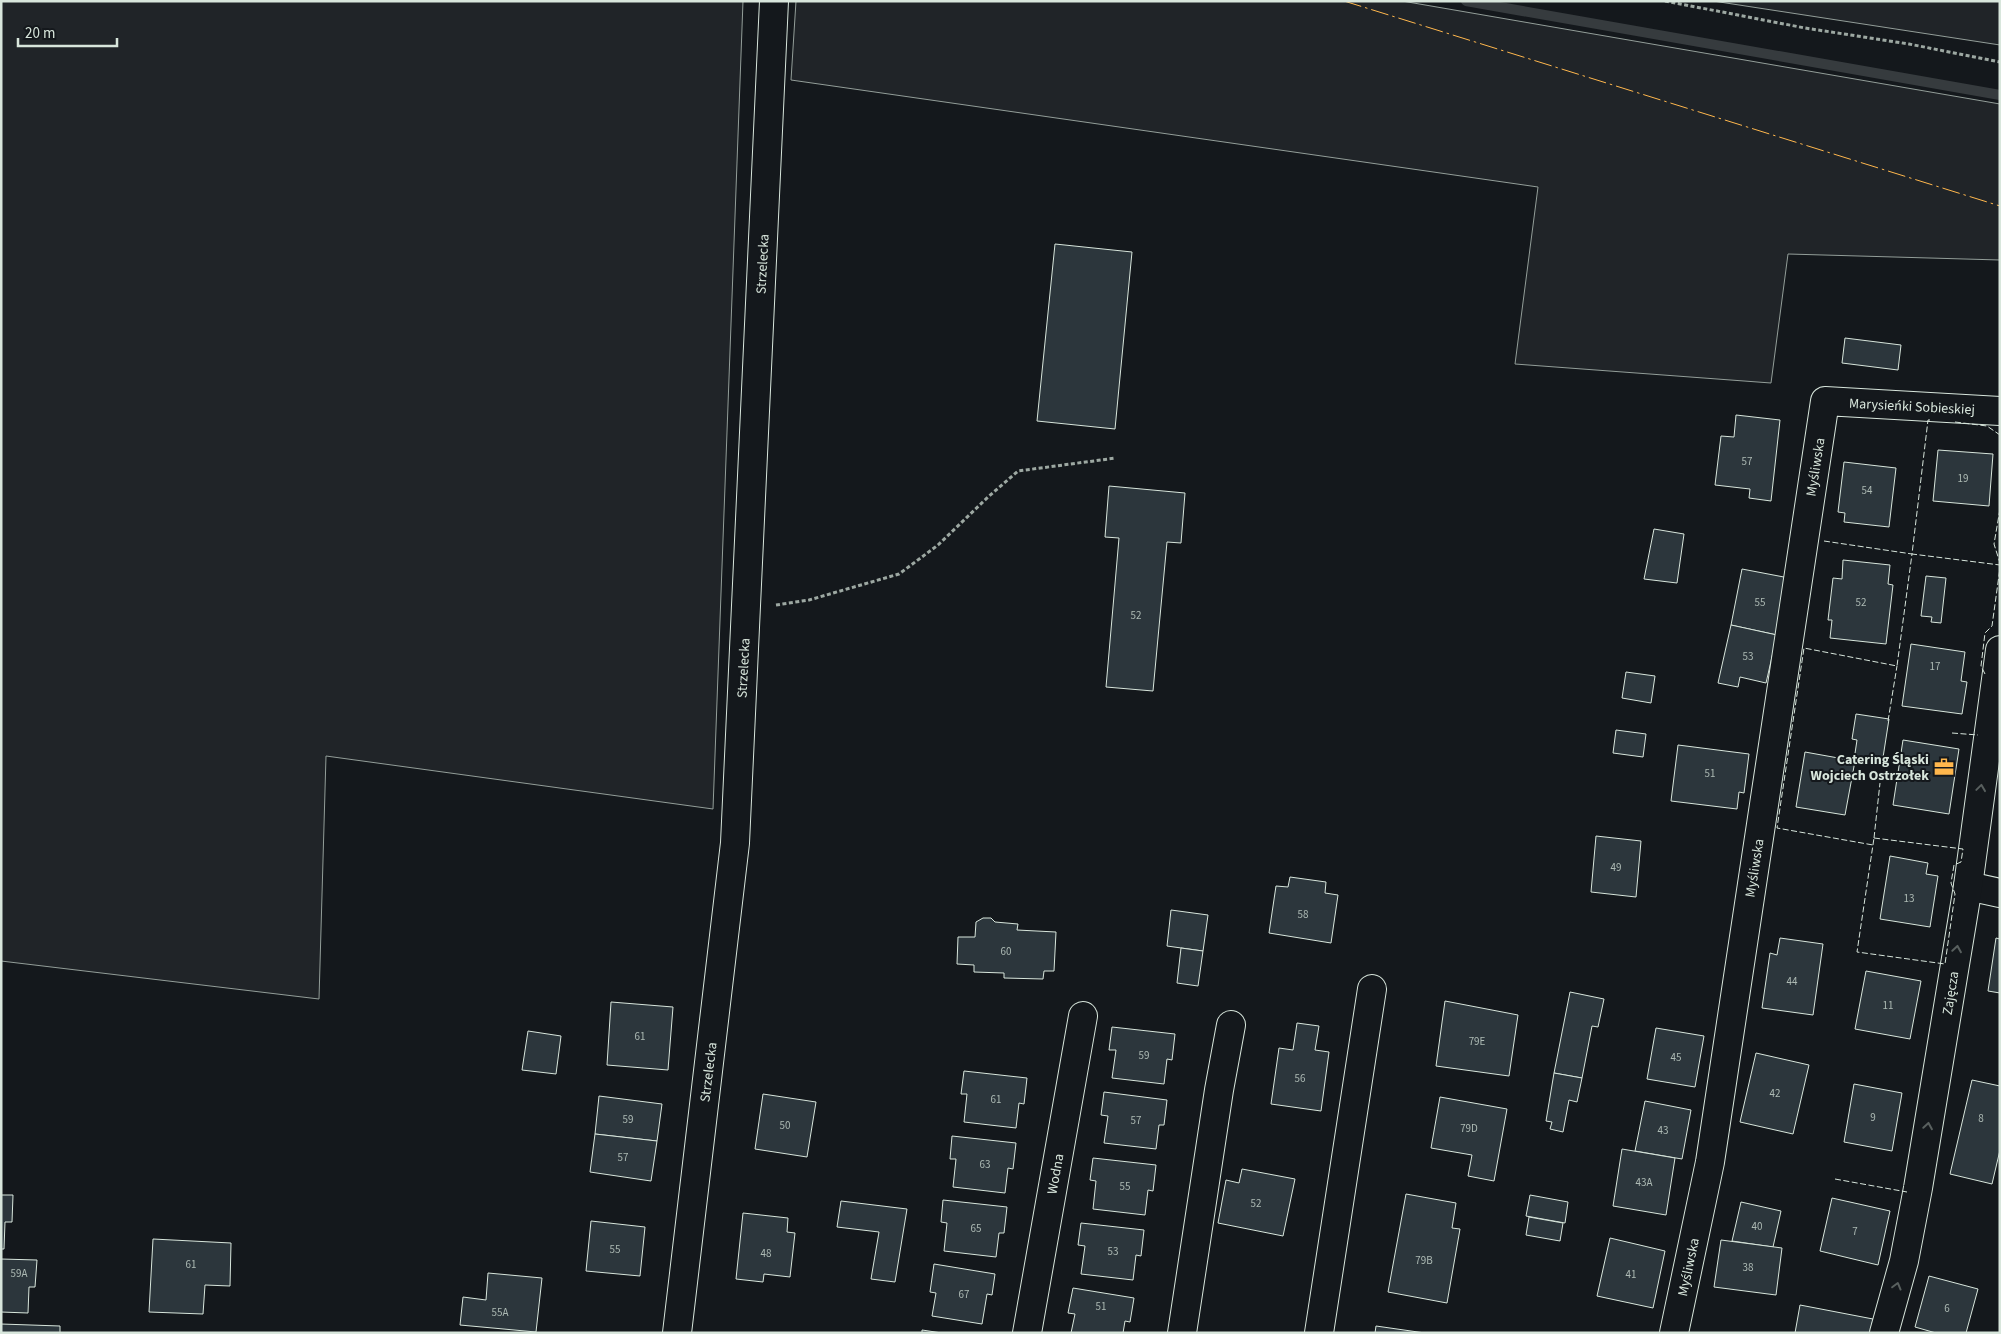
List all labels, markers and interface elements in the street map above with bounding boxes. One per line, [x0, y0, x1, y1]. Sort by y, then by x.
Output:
scale bar [18, 15, 116, 47]
text: 20 m [25, 23, 55, 44]
street label: Strzelecka [751, 233, 775, 295]
street label: Marysieńki Sobieskiej [1849, 394, 1975, 420]
street label: Myśliwska [1801, 436, 1831, 498]
house number: 57 [1742, 454, 1752, 469]
house number: 19 [1958, 471, 1968, 486]
house number: 54 [1862, 483, 1873, 498]
house number: 55 [1755, 595, 1765, 610]
house number: 52 [1856, 595, 1866, 610]
house number: 52 [1131, 608, 1141, 623]
street label: Strzelecka [732, 637, 756, 699]
house number: 53 [1743, 649, 1753, 664]
house number: 17 [1930, 659, 1940, 674]
place label: Catering Śląski Wojciech Ostrzołek [1811, 750, 1929, 786]
office icon: Catering Śląski Wojciech Ostrzołek [1933, 756, 1955, 778]
house number: 51 [1705, 766, 1715, 781]
one-way arrow [1975, 784, 1986, 792]
street label: Myśliwska [1740, 837, 1770, 899]
house number: 49 [1611, 860, 1621, 875]
house number: 13 [1904, 891, 1914, 906]
house number: 58 [1298, 907, 1309, 922]
house number: 60 [1001, 944, 1011, 959]
one-way arrow [1951, 944, 1962, 952]
street label: Zajęcza [1938, 970, 1964, 1016]
house number: 44 [1787, 974, 1798, 989]
house number: 11 [1883, 998, 1893, 1013]
house number: 61 [635, 1029, 645, 1044]
house number: 79E [1469, 1034, 1486, 1049]
street label: Strzelecka [695, 1041, 723, 1103]
house number: 59 [1139, 1048, 1149, 1063]
house number: 45 [1671, 1050, 1681, 1065]
house number: 56 [1295, 1071, 1306, 1086]
house number: 42 [1770, 1086, 1780, 1101]
house number: 61 [991, 1092, 1001, 1107]
house number: 9 [1870, 1110, 1876, 1125]
house number: 8 [1978, 1111, 1984, 1126]
house number: 59 [623, 1112, 633, 1127]
house number: 57 [1131, 1113, 1141, 1128]
house number: 50 [780, 1118, 790, 1133]
house number: 79D [1460, 1121, 1478, 1136]
one-way arrow [1923, 1122, 1933, 1131]
house number: 43 [1658, 1123, 1668, 1138]
house number: 57 [618, 1150, 628, 1165]
street label: Wodna [1043, 1152, 1069, 1196]
house number: 63 [980, 1157, 990, 1172]
house number: 43A [1636, 1175, 1652, 1190]
house number: 55 [1120, 1179, 1130, 1194]
house number: 52 [1251, 1196, 1261, 1211]
house number: 40 [1752, 1219, 1762, 1234]
house number: 65 [971, 1221, 981, 1236]
house number: 7 [1852, 1224, 1858, 1239]
street label: Myśliwska [1673, 1236, 1705, 1298]
house number: 55 [610, 1242, 620, 1257]
house number: 53 [1108, 1244, 1118, 1259]
house number: 48 [761, 1246, 772, 1261]
house number: 79B [1415, 1253, 1433, 1268]
house number: 61 [186, 1257, 196, 1272]
house number: 38 [1743, 1260, 1754, 1275]
house number: 59A [11, 1266, 27, 1281]
house number: 41 [1626, 1267, 1636, 1282]
one-way arrow [1891, 1281, 1902, 1290]
house number: 67 [959, 1287, 969, 1302]
house number: 51 [1096, 1299, 1106, 1314]
house number: 6 [1944, 1301, 1950, 1316]
house number: 55A [492, 1305, 508, 1320]

